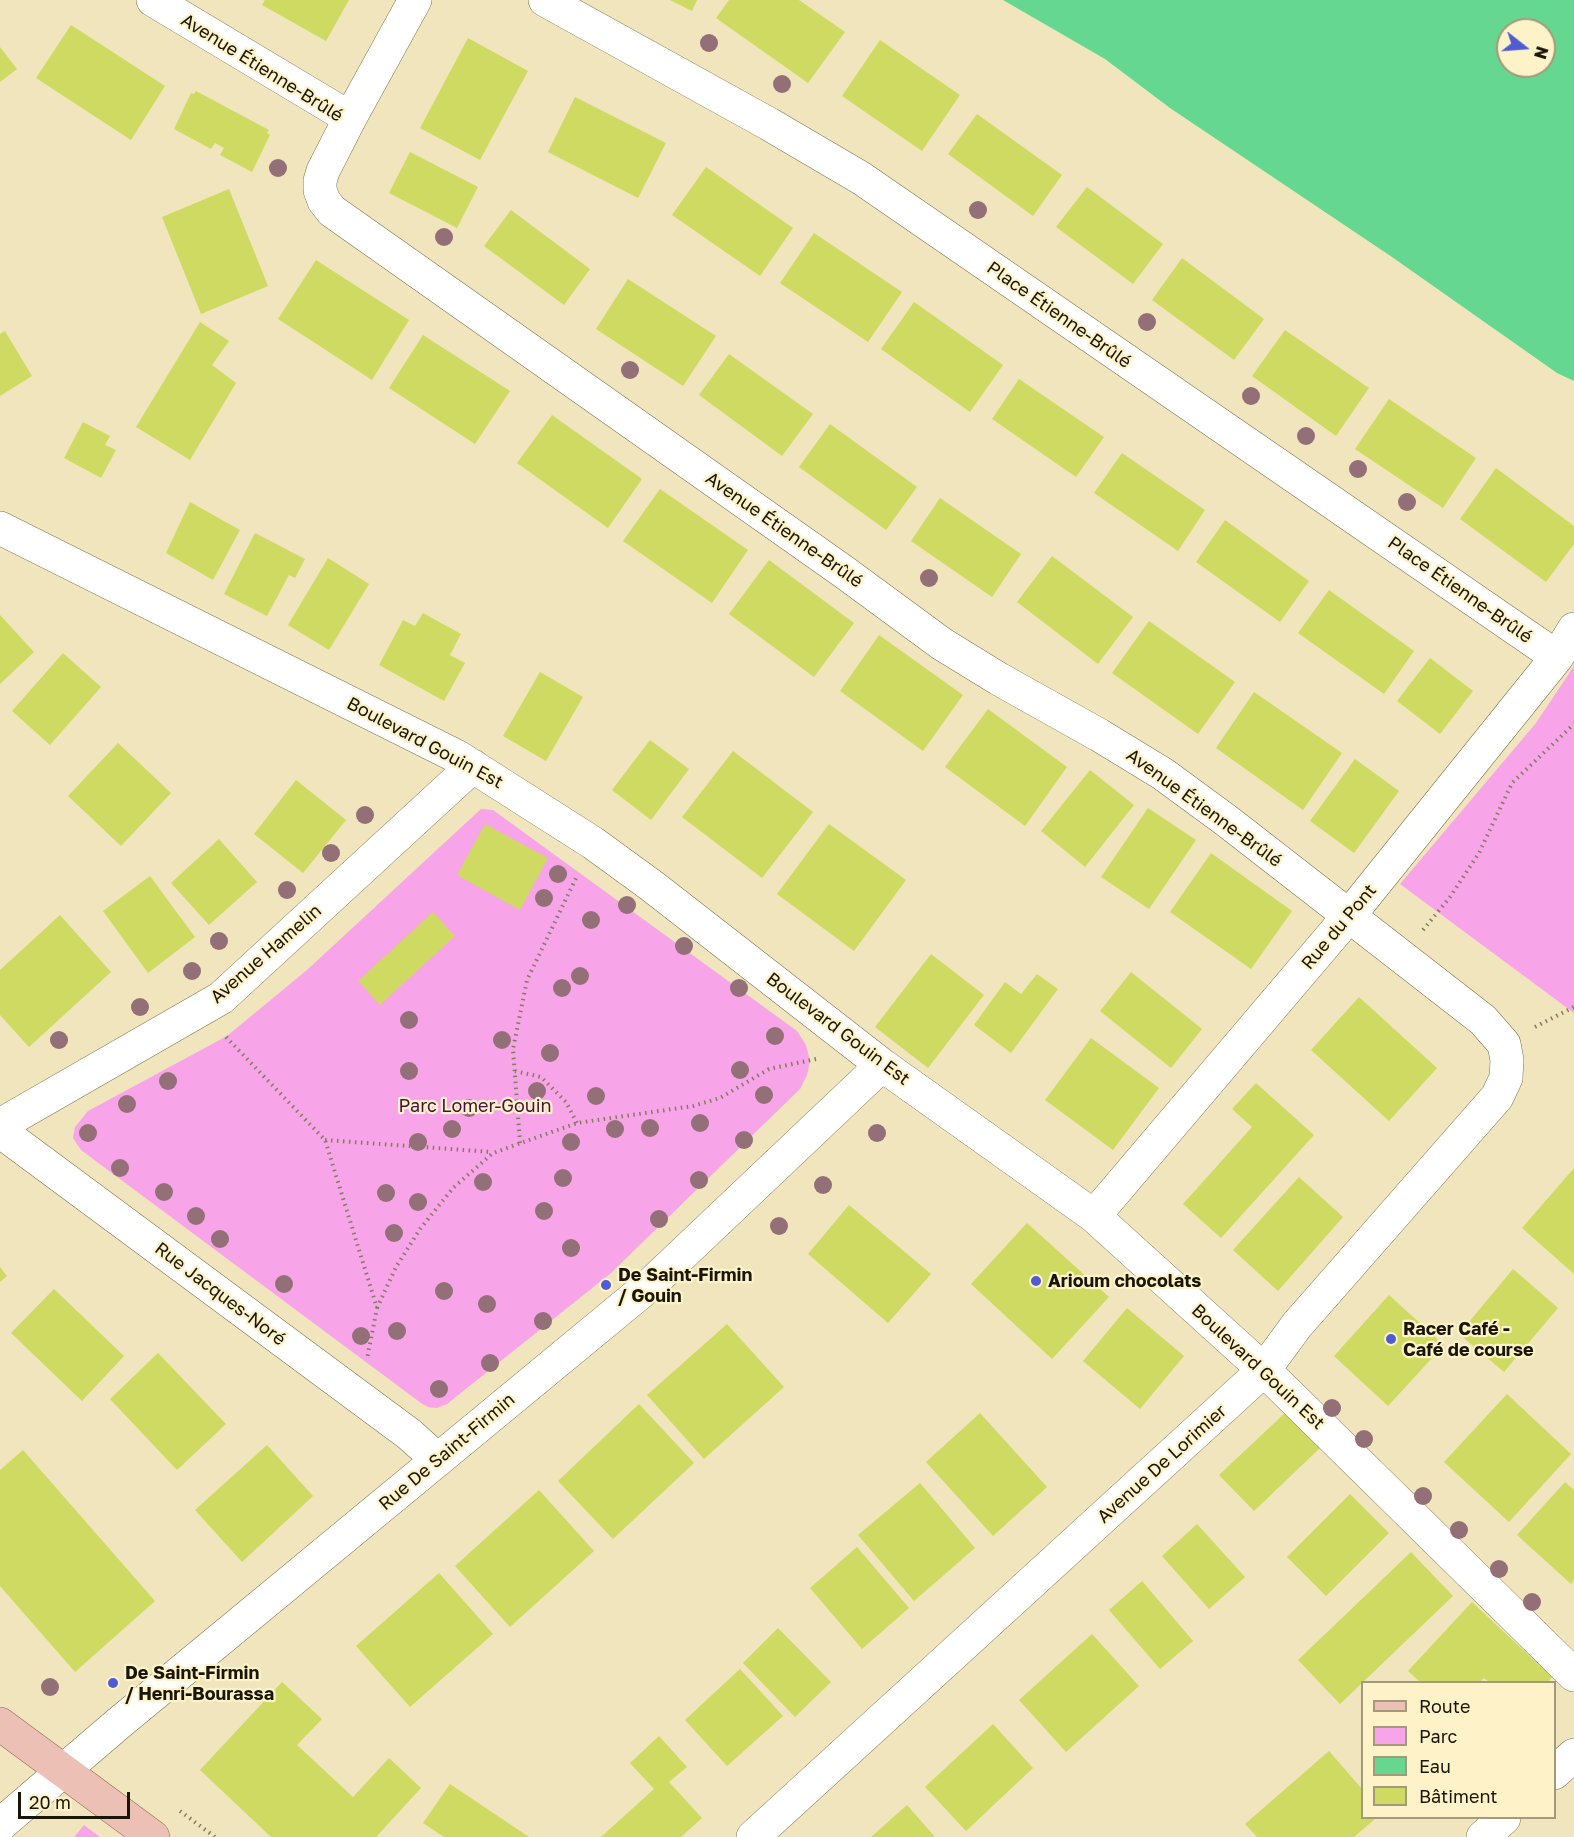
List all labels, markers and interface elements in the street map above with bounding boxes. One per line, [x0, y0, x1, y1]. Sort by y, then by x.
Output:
street label: Avenue Étienne-Brûlé [177, 9, 347, 127]
north arrow [1496, 18, 1556, 78]
text: N [1530, 44, 1553, 61]
street label: Place Étienne-Brûlé [983, 257, 1135, 373]
street label: Avenue Étienne-Brûlé [701, 468, 867, 592]
street label: Place Étienne-Brûlé [1384, 532, 1536, 648]
street label: Boulevard Gouin Est [343, 693, 507, 793]
street label: Avenue Étienne-Brûlé [1122, 744, 1286, 872]
street label: Rue du Pont [1297, 880, 1381, 974]
street label: Avenue Hamelin [206, 900, 326, 1008]
street label: Boulevard Gouin Est [762, 968, 914, 1090]
park label: Parc Lomer-Gouin [398, 1095, 552, 1117]
street label: Rue Jacques-Noré [150, 1238, 290, 1350]
place label: De Saint-Firmin / Gouin [618, 1264, 752, 1306]
place label: Arioum chocolats [1048, 1270, 1201, 1292]
marker: Arioum chocolats [1029, 1274, 1043, 1288]
marker: De Saint-Firmin / Gouin [599, 1278, 613, 1292]
street label: Boulevard Gouin Est [1187, 1300, 1329, 1434]
place label: Racer Café - Café de course [1403, 1318, 1534, 1360]
marker: Racer Café - Café de course [1384, 1332, 1398, 1346]
street label: Rue De Saint-Firmin [375, 1389, 519, 1515]
street label: Avenue De Lorimier [1093, 1400, 1231, 1528]
place label: De Saint-Firmin / Henri-Bourassa [125, 1662, 274, 1704]
marker: De Saint-Firmin / Henri-Bourassa [106, 1676, 120, 1690]
legend [1361, 1681, 1556, 1819]
text: Route [1419, 1695, 1470, 1717]
text: Parc [1419, 1725, 1457, 1747]
text: Eau [1419, 1755, 1451, 1777]
scale bar [21, 1780, 134, 1818]
text: Bâtiment [1419, 1785, 1498, 1807]
text: 20 m [29, 1791, 71, 1813]

